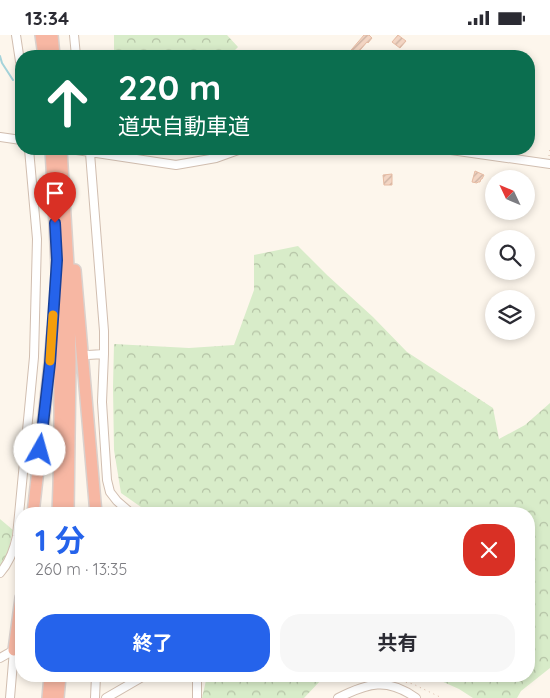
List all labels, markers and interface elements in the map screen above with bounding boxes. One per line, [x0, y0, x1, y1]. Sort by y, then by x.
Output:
text: 13:34 [25, 6, 69, 30]
text: 220 m [118, 65, 221, 109]
icon: ahead [35, 70, 100, 135]
text: 道央自動車道 [118, 112, 250, 140]
north arrow [485, 170, 535, 220]
map controls [485, 170, 535, 340]
pin [34, 172, 76, 223]
icon: arrive [41, 179, 69, 207]
button: search [485, 230, 535, 280]
button: layers [485, 290, 535, 340]
position arrow [13, 423, 65, 475]
text: 1 分 [35, 521, 85, 559]
button: close [463, 524, 515, 576]
text: 260 m · 13:35 [35, 559, 127, 579]
button: 終了 [35, 614, 270, 672]
button: 共有 [280, 614, 515, 672]

